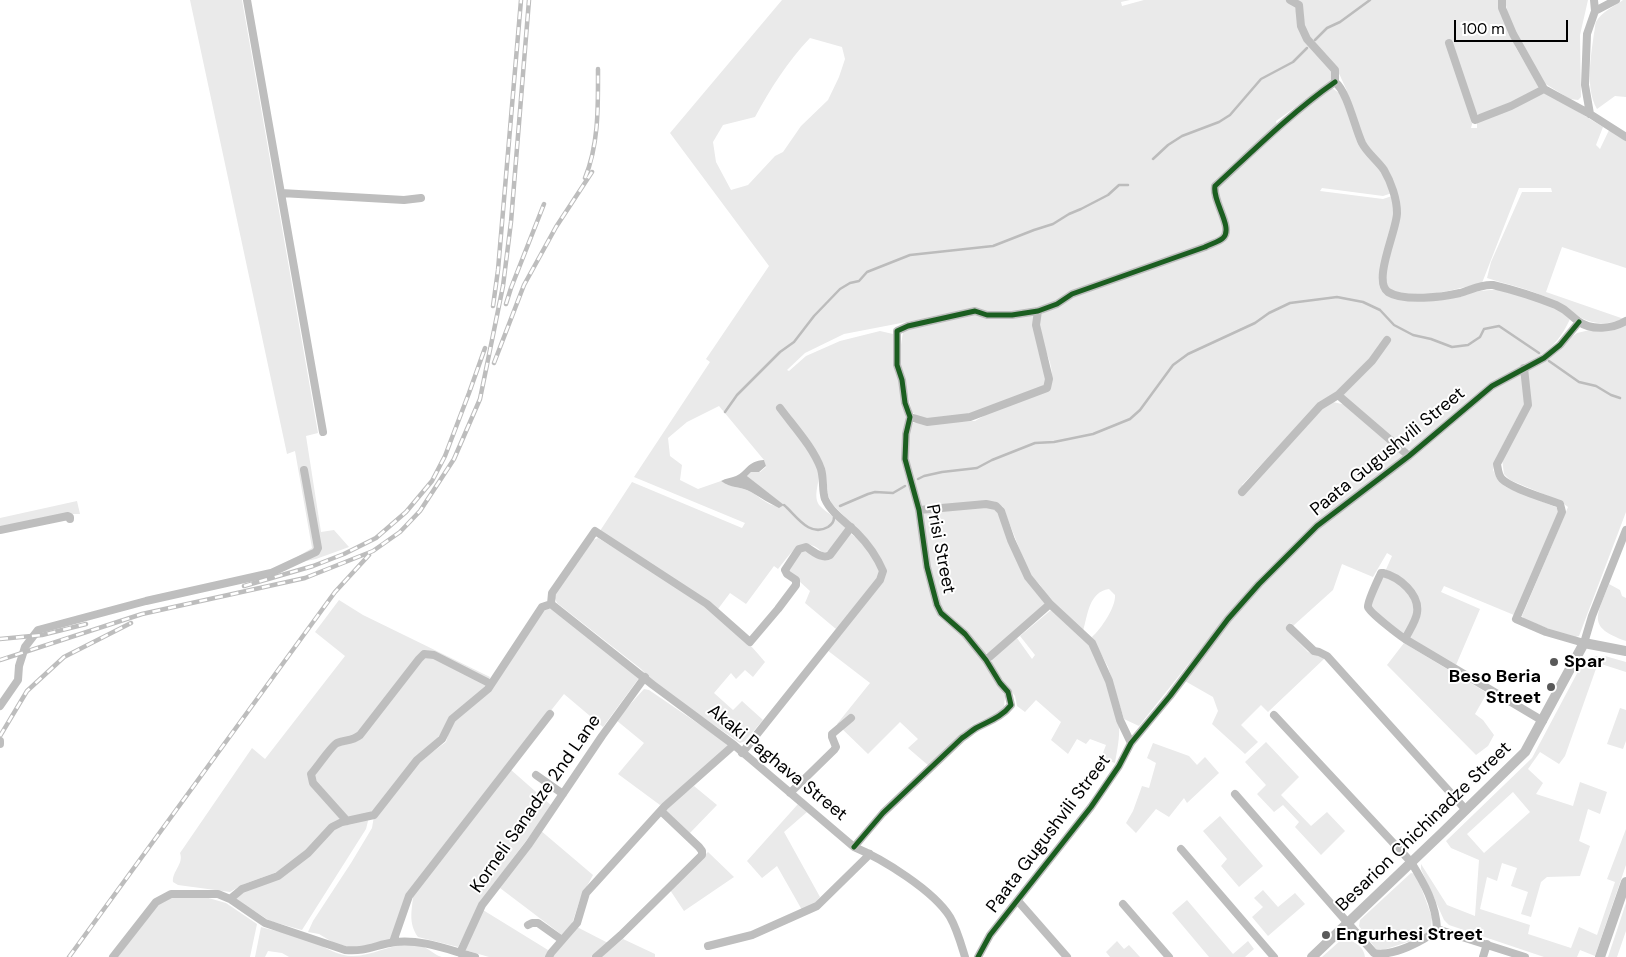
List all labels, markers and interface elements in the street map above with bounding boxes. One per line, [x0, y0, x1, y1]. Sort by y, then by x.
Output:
scale bar [1456, 10, 1570, 42]
text: 100 m [1462, 19, 1505, 39]
street label: Paata Gugushvili Street [1306, 383, 1470, 521]
street label: Prisi Street [921, 502, 959, 596]
place label: Spar [1564, 651, 1605, 673]
marker: Spar [1548, 656, 1560, 668]
place label: Beso Beria Street [1449, 666, 1541, 709]
marker: Beso Beria Street [1545, 681, 1557, 693]
street label: Akaki Paghava Street [703, 700, 851, 826]
street label: Korneli Sanadze 2nd Lane [466, 711, 606, 897]
street label: Besarion Chichinadze Street [1332, 738, 1516, 916]
street label: Paata Gugushvili Street [982, 751, 1116, 917]
place label: Engurhesi Street [1336, 924, 1483, 946]
marker: Engurhesi Street [1320, 929, 1332, 941]

